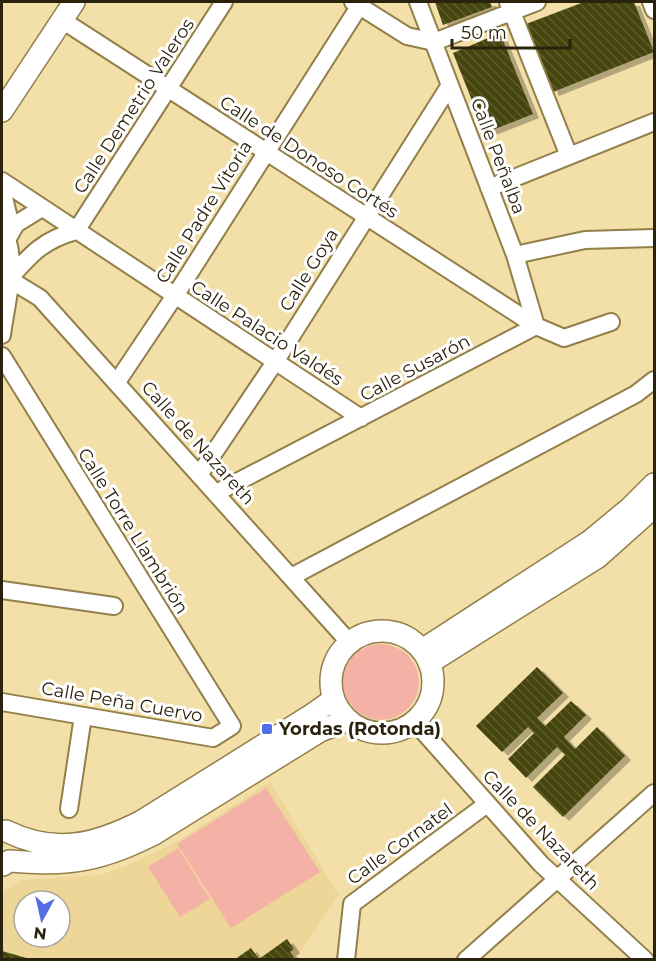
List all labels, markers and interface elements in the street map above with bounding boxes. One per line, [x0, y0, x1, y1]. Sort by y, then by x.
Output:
scale bar [452, 12, 570, 50]
street label: Calle Demetrio Valeros [69, 14, 199, 198]
text: 50 m [461, 22, 507, 44]
street label: Calle de Donoso Cortés [216, 91, 403, 223]
street label: Calle Peñalba [466, 95, 530, 217]
street label: Calle Padre Vitoria [151, 137, 257, 287]
street label: Calle Goya [275, 225, 343, 315]
street label: Calle Palacio Valdés [187, 276, 347, 391]
street label: Calle Susarón [356, 330, 474, 406]
street label: Calle de Nazareth [137, 377, 259, 509]
street label: Calle Torre Llambrión [73, 444, 193, 618]
street label: Calle Peña Cuervo [40, 677, 204, 727]
place label: Yordas (Rotonda) [278, 718, 441, 740]
marker: Yordas (Rotonda) [260, 722, 274, 736]
street label: Calle de Nazareth [478, 765, 604, 895]
street label: Calle Cornatel [343, 798, 457, 890]
north arrow [12, 889, 72, 949]
text: N [32, 923, 48, 944]

